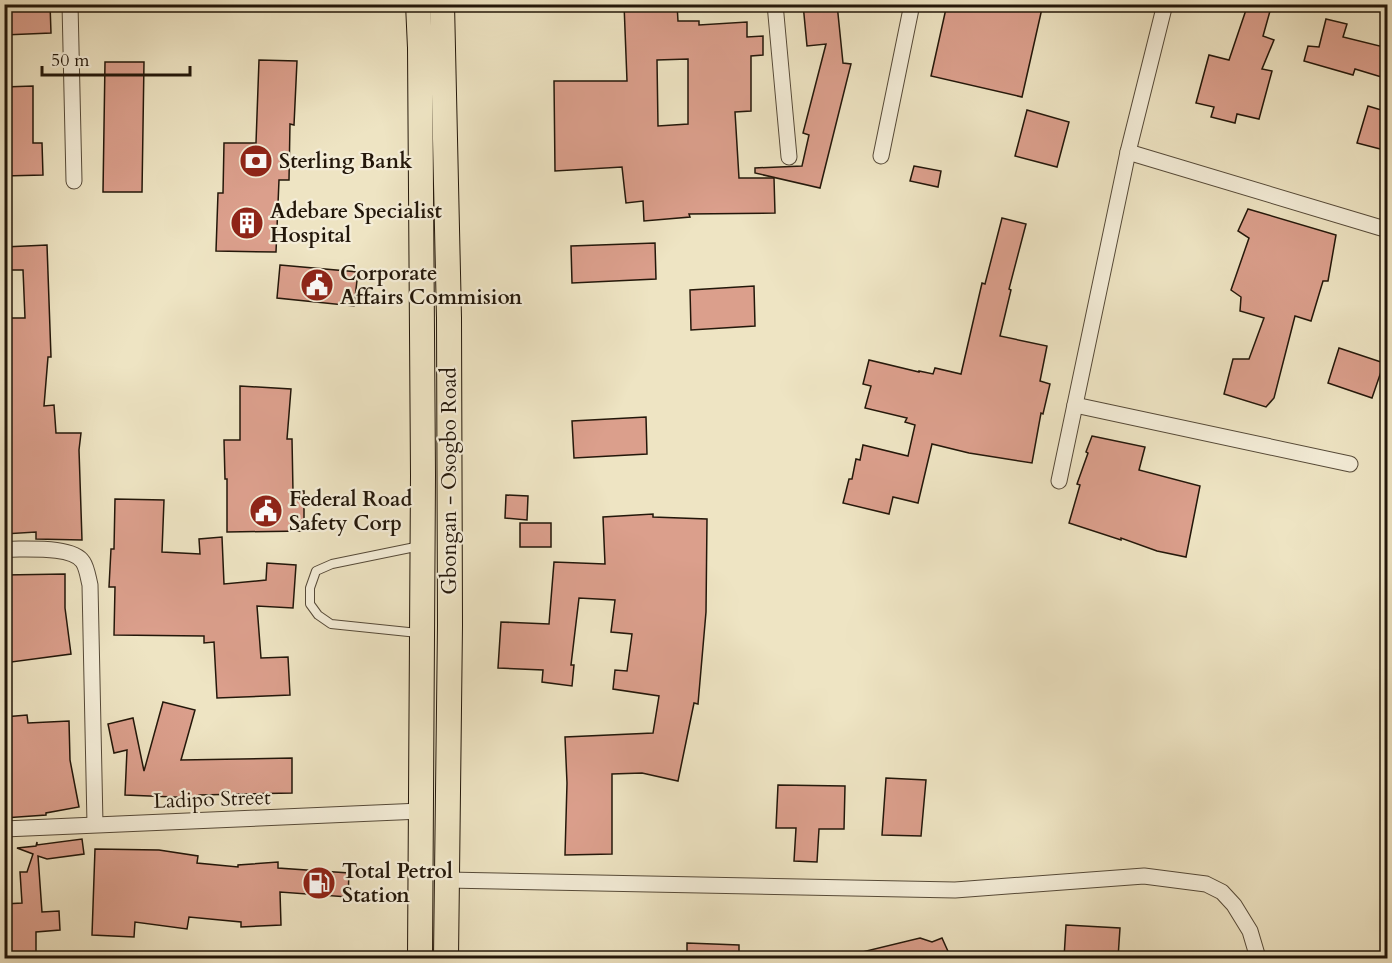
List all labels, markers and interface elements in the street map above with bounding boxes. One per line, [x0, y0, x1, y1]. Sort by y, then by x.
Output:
scale bar [42, 39, 190, 77]
text: 50 m [51, 48, 90, 73]
bank icon: Sterling Bank [238, 143, 274, 179]
place label: Sterling Bank [279, 147, 412, 176]
place label: Adebare Specialist Hospital [270, 197, 442, 250]
building icon: Adebare Specialist Hospital [229, 205, 265, 241]
place label: Corporate Affairs Commision [340, 259, 523, 312]
public building icon: Corporate Affairs Commision [299, 267, 335, 303]
street label: Gbongan - Osogbo Road [435, 367, 464, 595]
place label: Federal Road Safety Corp [289, 485, 413, 538]
public building icon: Federal Road Safety Corp [248, 493, 284, 529]
street label: Ladipo Street [153, 783, 272, 816]
place label: Total Petrol Station [342, 857, 453, 910]
fuel station icon: Total Petrol Station [301, 865, 337, 901]

